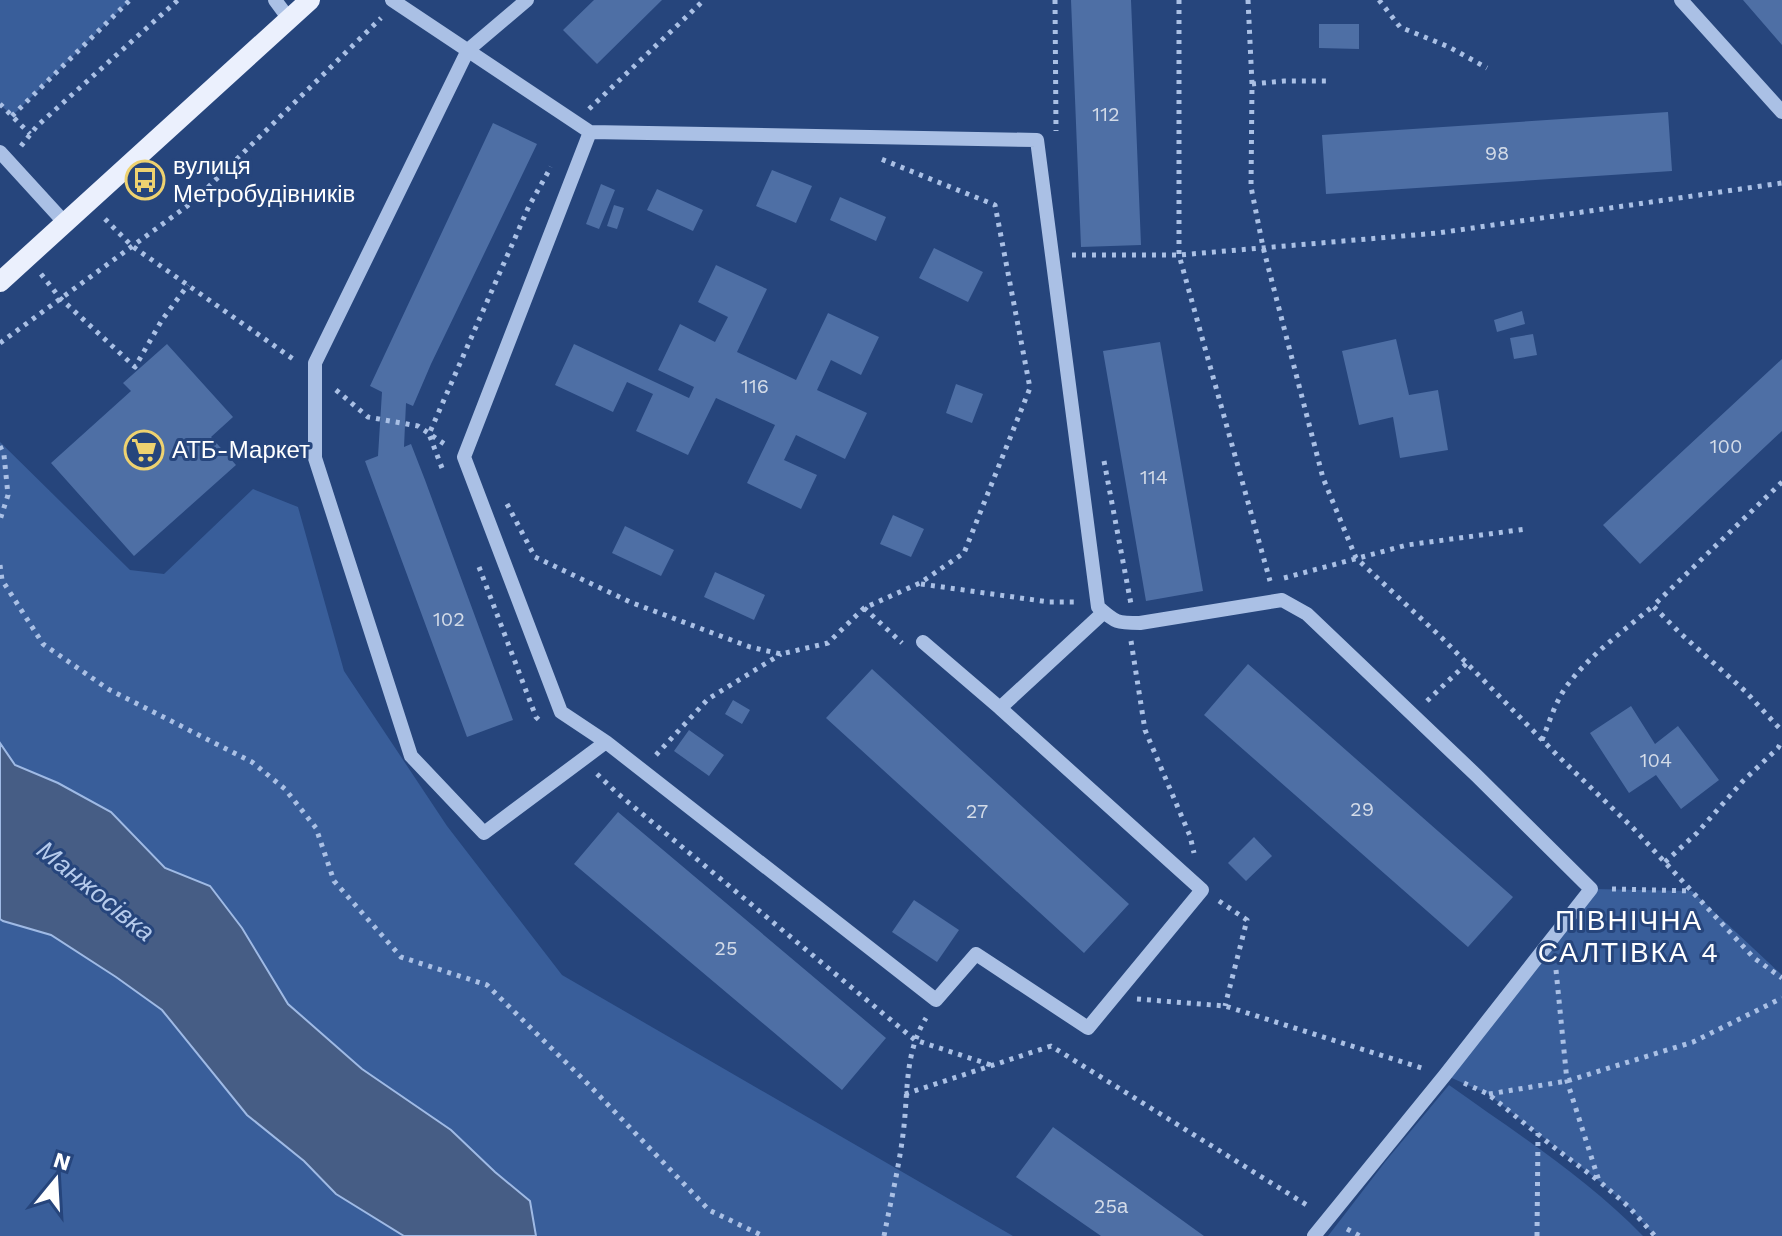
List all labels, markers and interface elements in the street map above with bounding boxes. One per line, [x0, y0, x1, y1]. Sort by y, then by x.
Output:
house number: 112 [1092, 102, 1120, 126]
house number: 98 [1485, 141, 1509, 165]
place label: вулиця Метробудівників [173, 152, 355, 208]
bus stop icon: вулиця Метробудівників [124, 159, 166, 201]
house number: 116 [741, 374, 769, 398]
supermarket icon: АТБ-Маркет [123, 429, 165, 471]
house number: 100 [1710, 434, 1742, 458]
place label: АТБ-Маркет [172, 436, 310, 464]
house number: 114 [1140, 465, 1168, 489]
house number: 102 [433, 607, 465, 631]
house number: 104 [1640, 748, 1672, 772]
house number: 29 [1350, 797, 1374, 821]
house number: 27 [966, 799, 988, 823]
water label: Манжосівка [31, 835, 161, 947]
district label: ПІВНІЧНА САЛТІВКА 4 [1538, 904, 1720, 969]
house number: 25 [714, 936, 738, 960]
north arrow [16, 1140, 96, 1220]
text: N [50, 1147, 74, 1176]
house number: 25а [1094, 1194, 1129, 1218]

